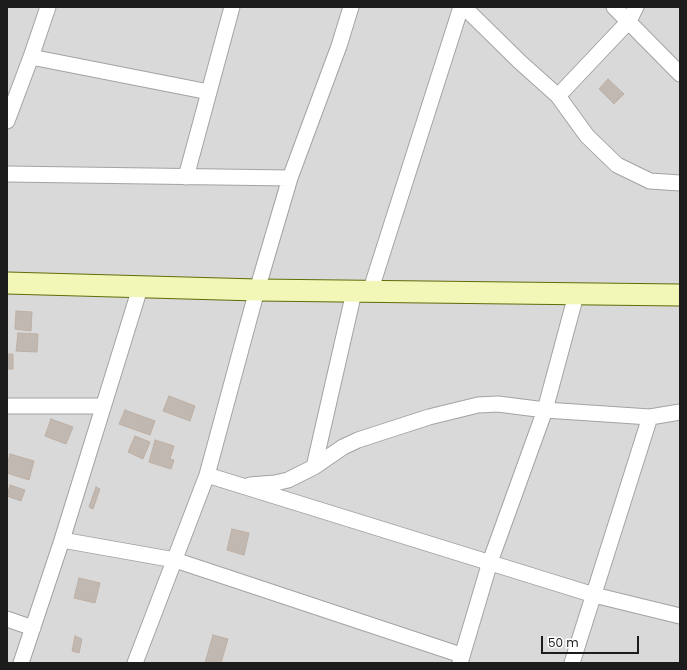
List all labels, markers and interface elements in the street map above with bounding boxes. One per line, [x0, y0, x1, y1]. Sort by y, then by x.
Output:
scale bar [543, 628, 641, 654]
text: 50 m [548, 634, 579, 651]

